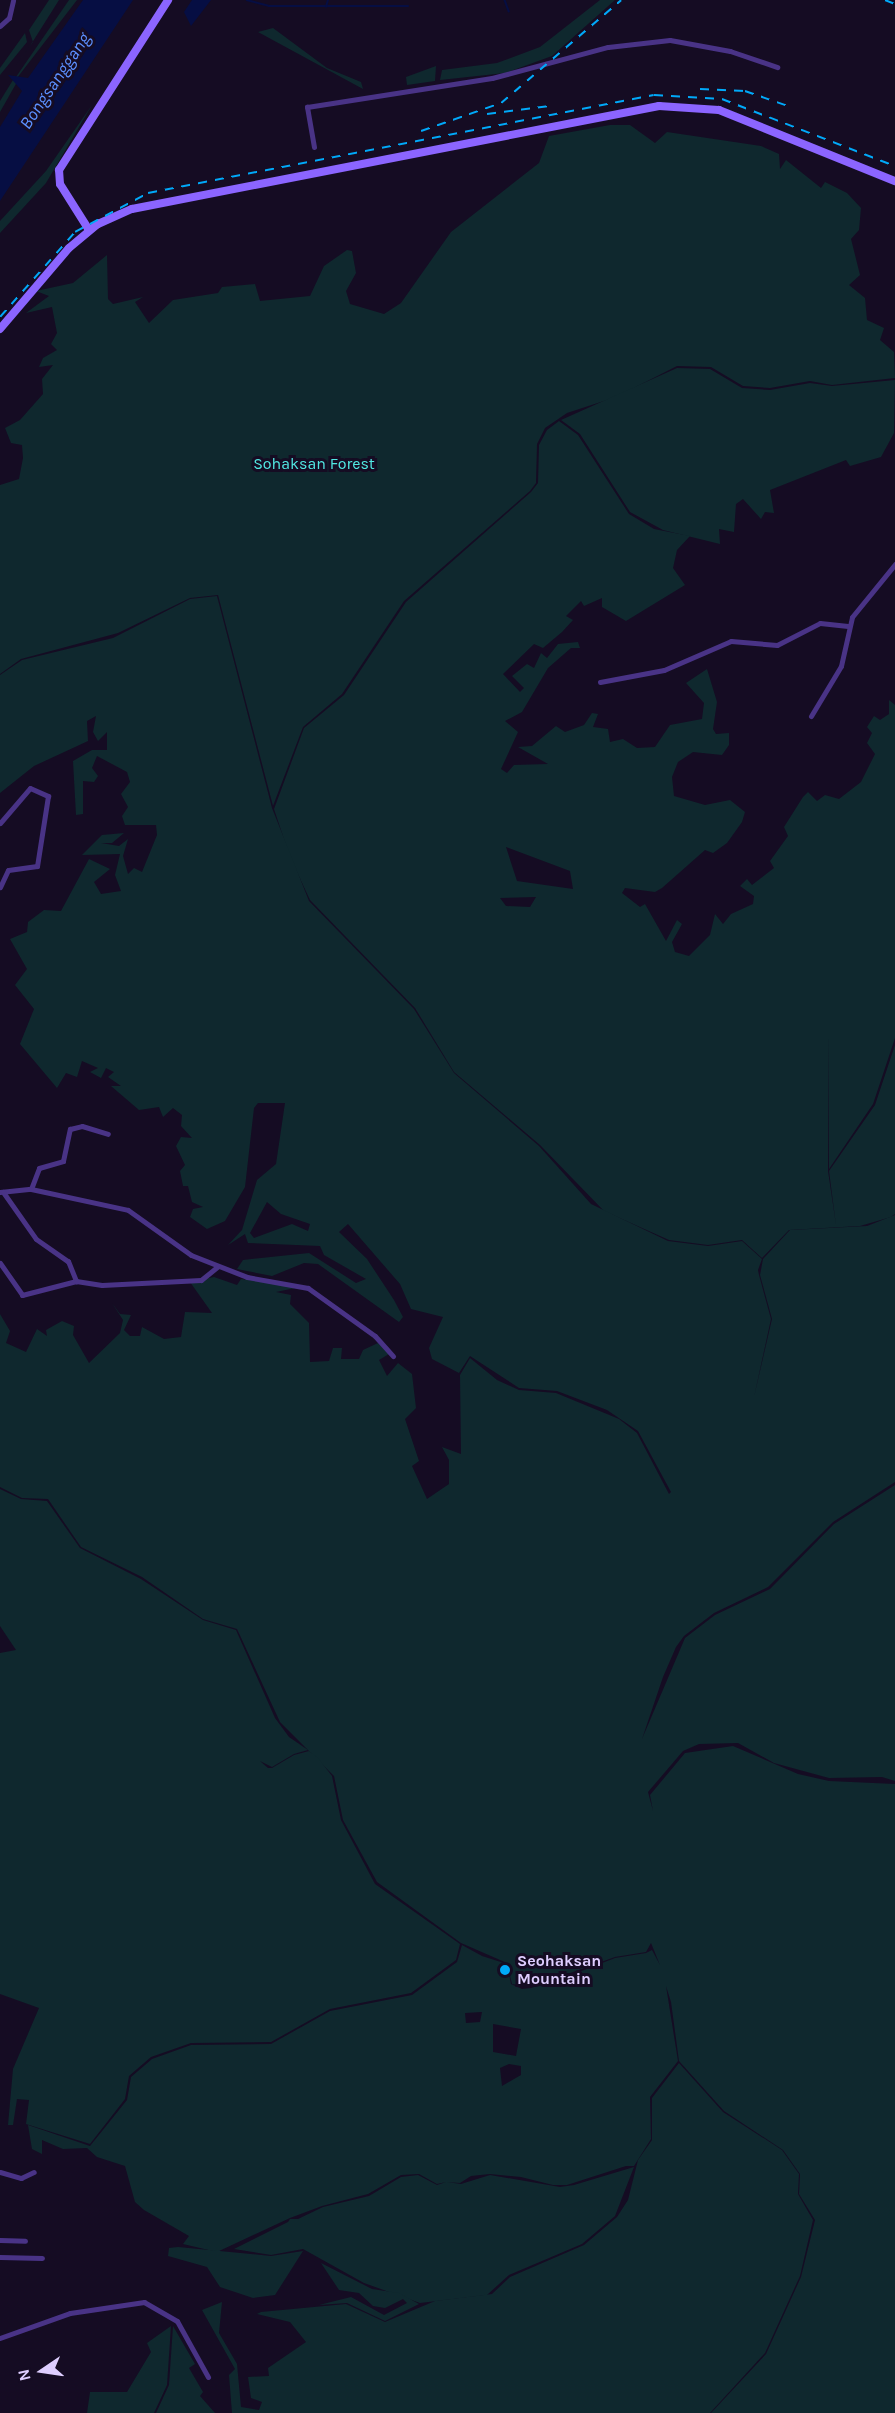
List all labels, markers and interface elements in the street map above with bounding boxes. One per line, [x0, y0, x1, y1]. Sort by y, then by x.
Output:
water label: Bongsanggang [15, 29, 95, 133]
park label: Sohaksan Forest [253, 454, 375, 474]
place label: Seohaksan Mountain [517, 1951, 601, 1989]
marker: Seohaksan Mountain [498, 1963, 512, 1977]
north arrow [12, 2341, 72, 2401]
text: N [13, 2367, 35, 2383]

